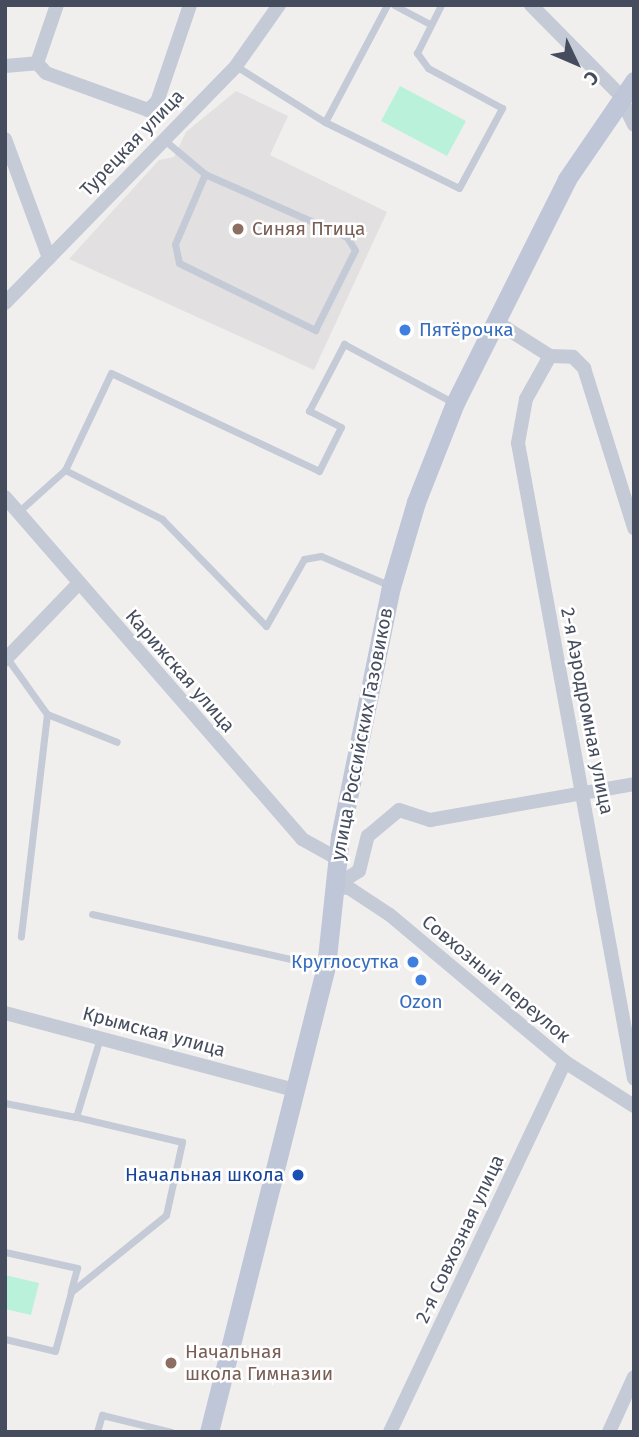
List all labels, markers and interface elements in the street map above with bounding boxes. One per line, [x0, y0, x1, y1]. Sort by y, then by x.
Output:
north arrow [541, 28, 611, 98]
text: С [579, 66, 604, 90]
street label: Турецкая улица [75, 85, 189, 201]
place label: Синяя Птица [252, 218, 365, 240]
marker: Синяя Птица [230, 221, 246, 237]
place label: Пятёрочка [419, 319, 514, 341]
marker: Пятёрочка [397, 322, 413, 338]
street label: Карижская улица [121, 605, 239, 737]
street label: улица Российских Газовиков [326, 606, 398, 862]
street label: 2-я Аэродромная улица [556, 606, 618, 816]
street label: Совхозный переулок [417, 910, 575, 1048]
place label: Круглосутка [291, 951, 399, 973]
marker: Круглосутка [405, 954, 421, 970]
marker: Ozon [413, 972, 429, 988]
place label: Ozon [399, 991, 443, 1013]
street label: Крымская улица [80, 1002, 228, 1062]
street label: 2-я Совхозная улица [411, 1151, 509, 1327]
place label: Начальная школа [125, 1164, 284, 1186]
marker: Начальная школа [290, 1167, 306, 1183]
place label: Начальная школа Гимназии [185, 1341, 333, 1385]
marker: Начальная школа Гимназии [163, 1355, 179, 1371]

